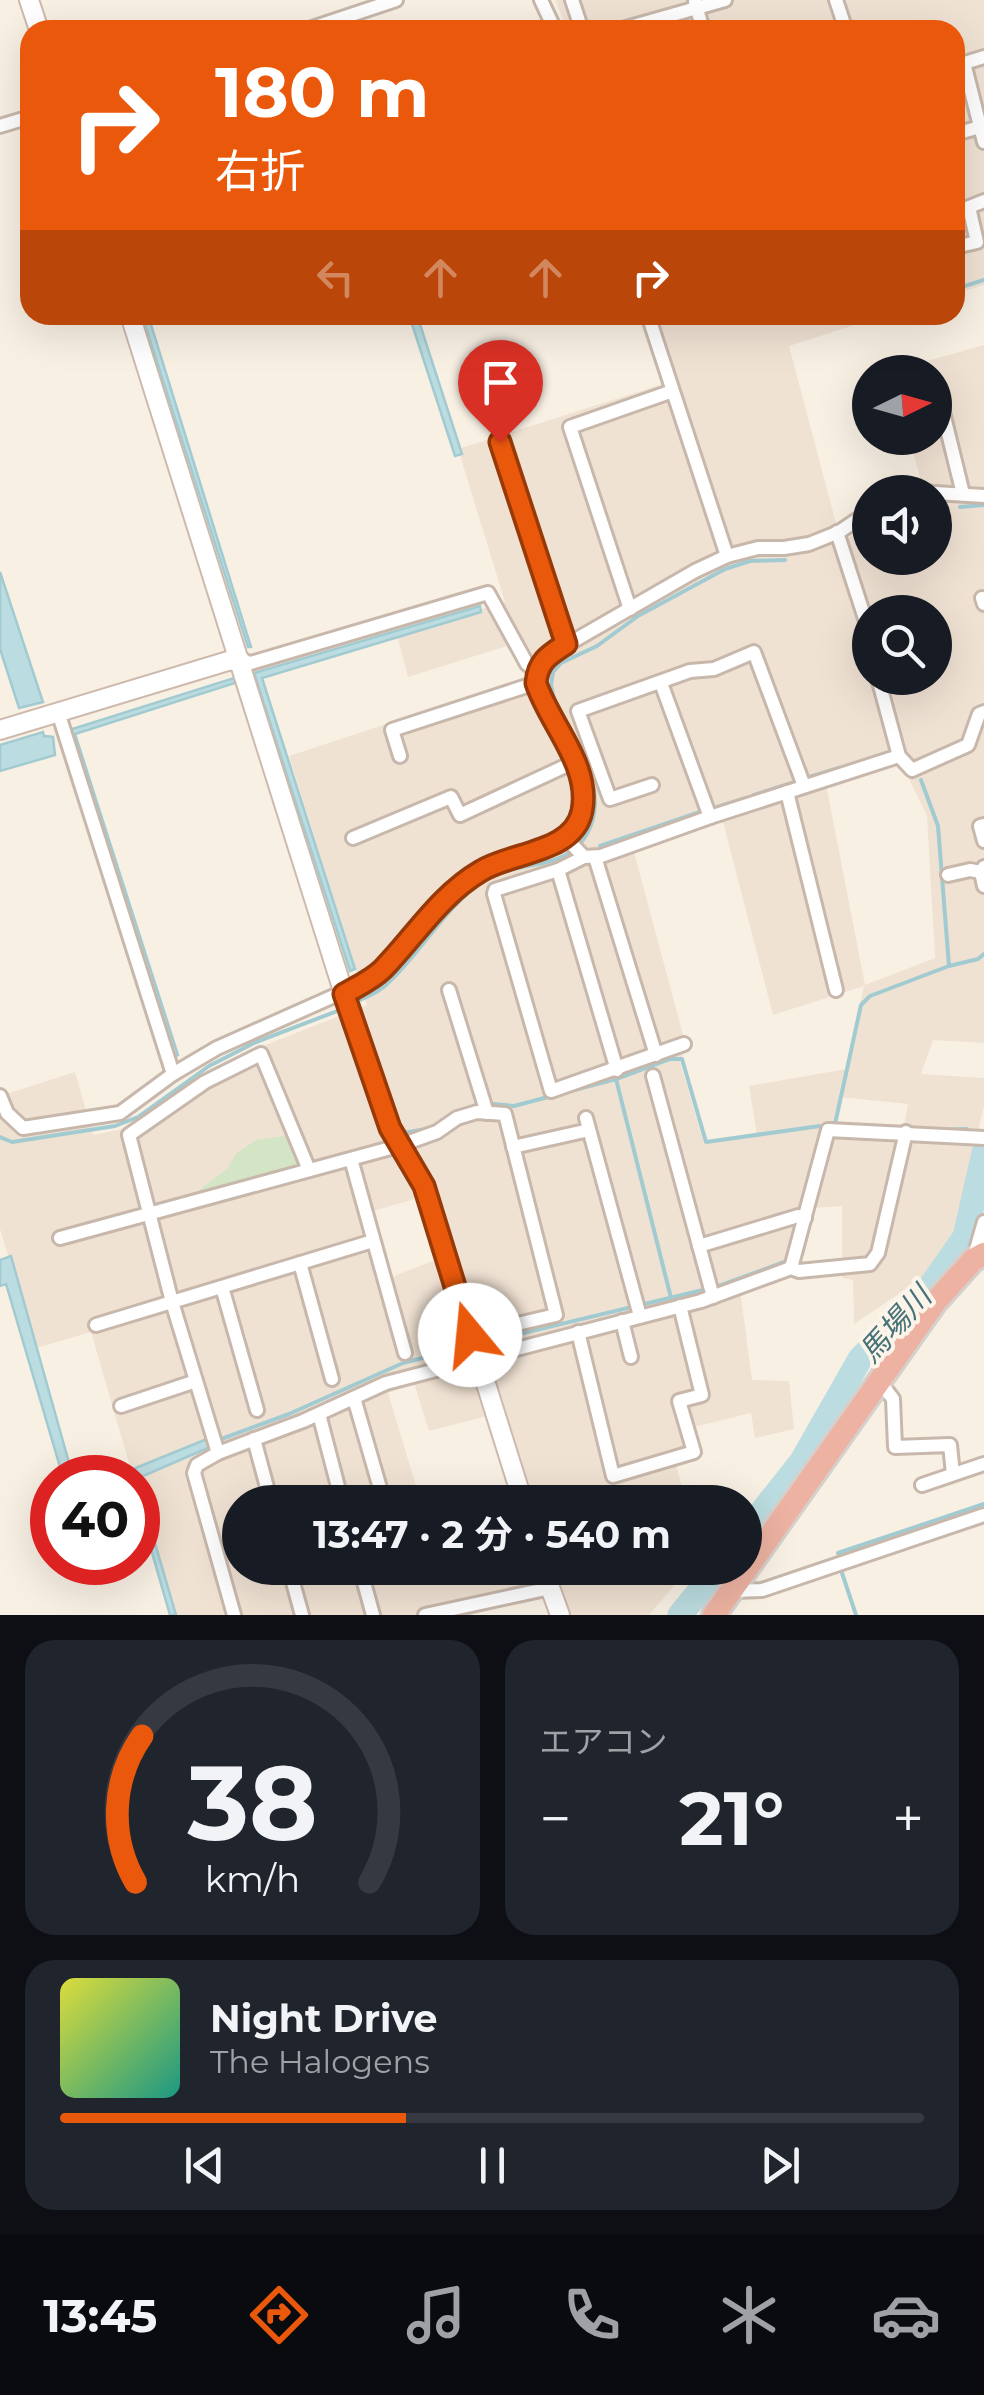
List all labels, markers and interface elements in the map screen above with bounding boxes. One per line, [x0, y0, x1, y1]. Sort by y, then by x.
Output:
text: 180 m [215, 49, 429, 135]
icon: right [50, 60, 180, 190]
text: 右折 [215, 143, 305, 198]
icon: left [308, 250, 363, 305]
icon: ahead [413, 250, 468, 305]
icon: ahead [518, 250, 573, 305]
icon: right [623, 250, 678, 305]
pin [458, 340, 543, 443]
icon: arrive [473, 355, 528, 410]
north arrow [852, 355, 952, 455]
map controls [852, 355, 952, 695]
button: sound [852, 475, 952, 575]
button: search [852, 595, 952, 695]
water label: 馬場川 [851, 1276, 941, 1370]
position arrow [418, 1283, 522, 1387]
speed limit sign: 40 [30, 1455, 160, 1585]
text: 13:47 · 2 分 · 540 m [313, 1511, 671, 1558]
text: エアコン [540, 1722, 668, 1761]
text: 38 [186, 1739, 317, 1866]
text: 21° [679, 1772, 784, 1864]
text: − [540, 1785, 571, 1852]
text: + [892, 1785, 924, 1852]
text: km/h [205, 1857, 300, 1901]
text: Night Drive [210, 1995, 437, 2042]
text: The Halogens [210, 2042, 430, 2081]
icon: previous [177, 2138, 232, 2193]
icon: pause [465, 2138, 520, 2193]
icon: next [753, 2138, 808, 2193]
icon: directions [244, 2280, 314, 2350]
icon: music [401, 2280, 471, 2350]
icon: phone [557, 2280, 627, 2350]
icon: climate [714, 2280, 784, 2350]
icon: car [871, 2280, 941, 2350]
text: 13:45 [43, 2288, 157, 2343]

